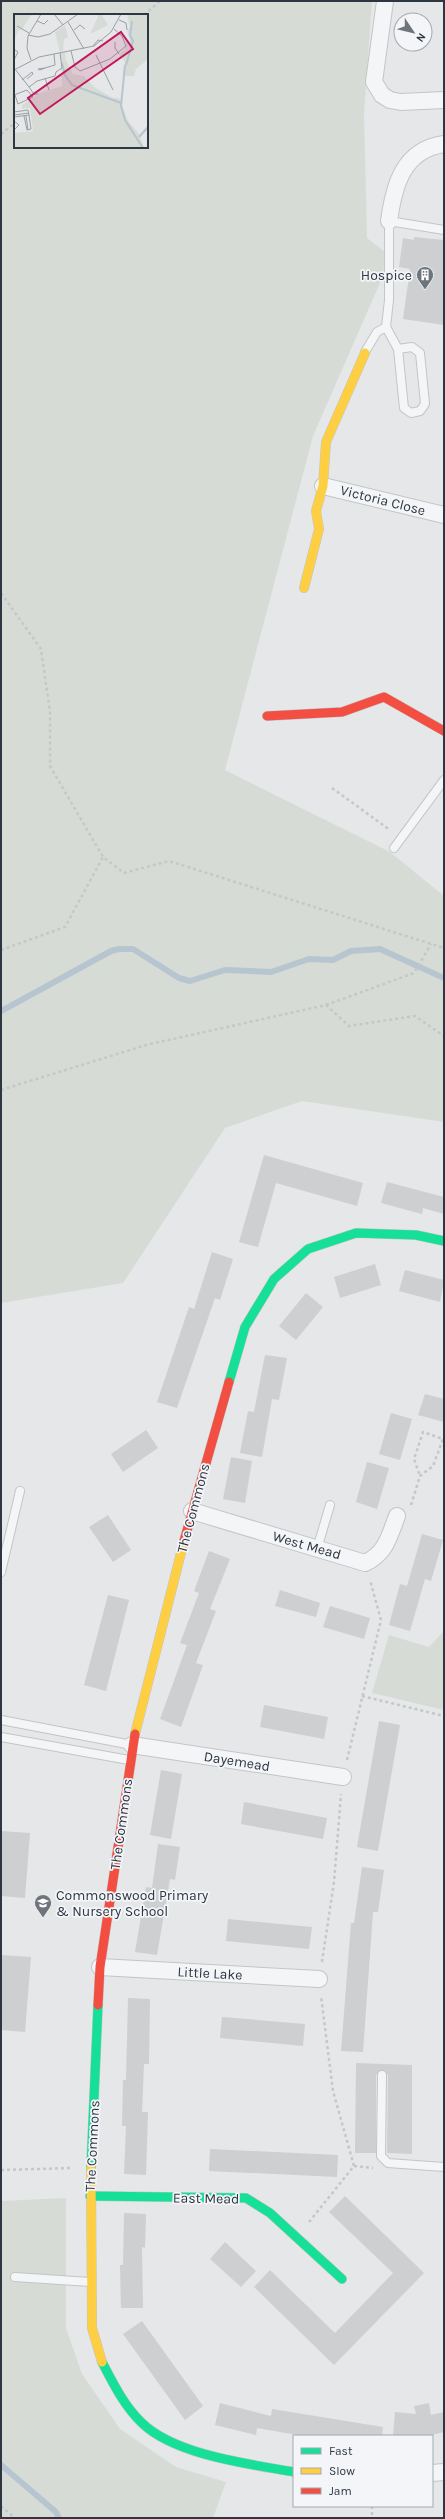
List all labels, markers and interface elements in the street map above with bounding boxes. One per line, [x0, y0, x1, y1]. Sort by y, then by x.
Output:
north arrow [393, 12, 433, 52]
inset map [14, 14, 148, 148]
text: N [413, 30, 428, 44]
building icon: Hospice [415, 265, 435, 290]
place label: Hospice [361, 267, 412, 284]
street label: Victoria Close [339, 482, 427, 519]
street label: The Commons [173, 1462, 214, 1555]
street label: West Mead [271, 1528, 343, 1563]
street label: Dayemead [203, 1748, 271, 1775]
street label: The Commons [107, 1777, 136, 1871]
place label: Commonswood Primary & Nursery School [56, 1887, 209, 1920]
school or university icon: Commonswood Primary & Nursery School [33, 1893, 53, 1918]
street label: Little Lake [177, 1963, 243, 1984]
street label: The Commons [82, 2100, 103, 2192]
street label: East Mead [173, 2189, 239, 2208]
legend [293, 2435, 433, 2507]
text: Fast [329, 2444, 353, 2458]
text: Slow [329, 2464, 355, 2478]
text: Jam [329, 2484, 352, 2498]

